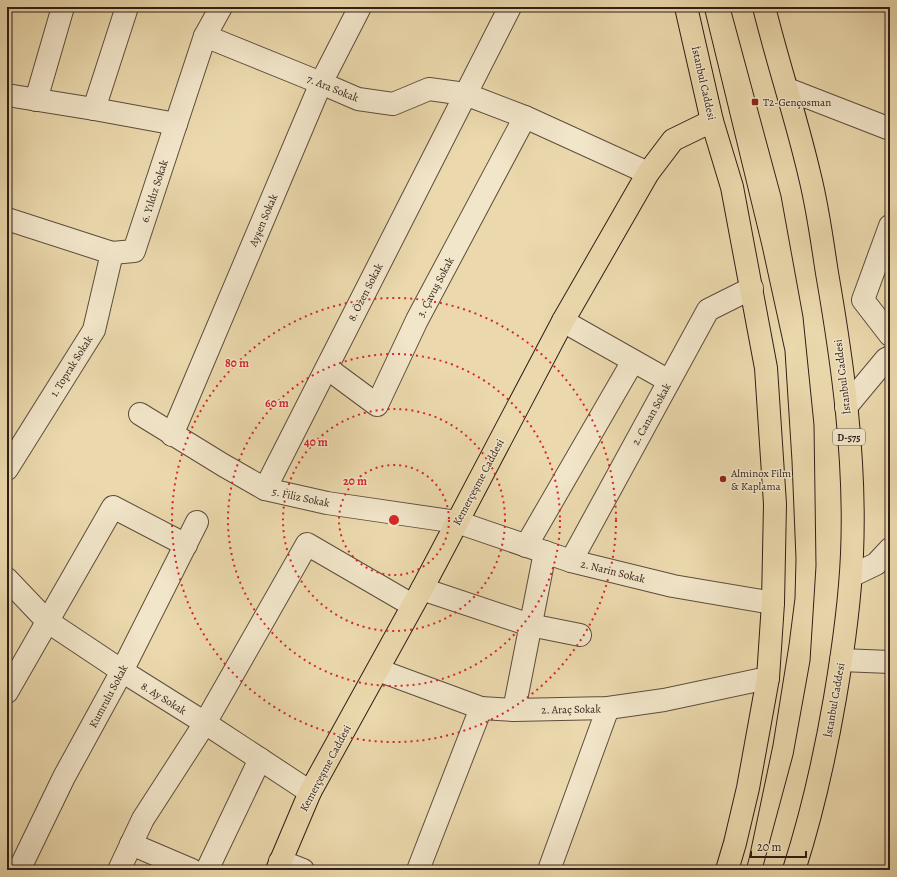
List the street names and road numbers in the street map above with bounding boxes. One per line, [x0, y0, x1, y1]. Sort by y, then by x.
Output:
street label: İstanbul Caddesi [688, 45, 719, 122]
street label: 7. Ara Sokak [305, 71, 361, 106]
street label: 6. Yıldız Sokak [137, 157, 172, 225]
street label: Ayşen Sokak [245, 191, 281, 250]
street label: 3. Çavuş Sokak [413, 254, 458, 320]
street label: 8. Özen Sokak [344, 260, 387, 324]
street label: 1. Toprak Sokak [47, 332, 96, 400]
street label: İstanbul Caddesi [830, 338, 855, 415]
street label: 2. Canan Sokak [628, 380, 675, 448]
road number: D-575 [833, 429, 865, 445]
street label: Kemerçeşme Caddesi [449, 436, 508, 528]
street label: 5. Filiz Sokak [271, 484, 332, 511]
street label: 2. Narin Sokak [579, 556, 647, 587]
street label: Kumrulu Sokak [85, 661, 132, 731]
street label: İstanbul Caddesi [821, 662, 848, 739]
street label: 8. Ay Sokak [138, 679, 190, 719]
street label: 2. Araç Sokak [541, 701, 602, 718]
street label: Kemerçeşme Caddesi [296, 722, 355, 814]

